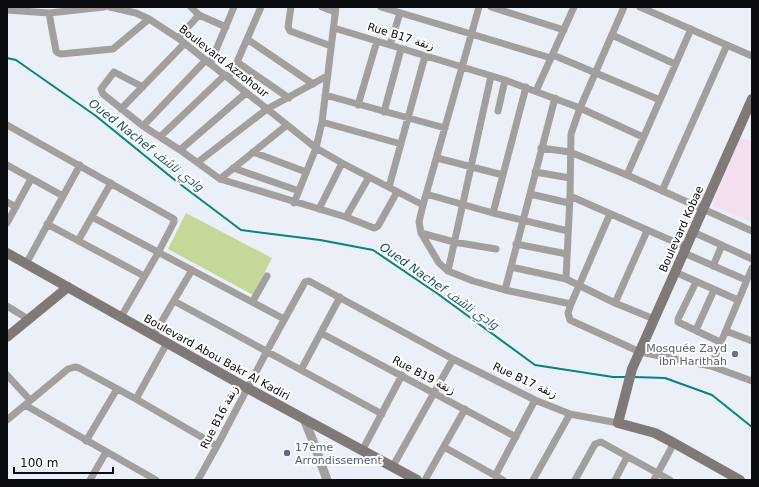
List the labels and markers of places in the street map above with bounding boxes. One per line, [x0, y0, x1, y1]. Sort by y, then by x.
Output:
place label: Mosquée Zayd ibn Harithah [646, 342, 727, 368]
marker: Mosquée Zayd ibn Harithah [730, 349, 740, 359]
place label: 17ème Arrondissement [295, 441, 383, 467]
marker: 17ème Arrondissement [282, 448, 292, 458]

